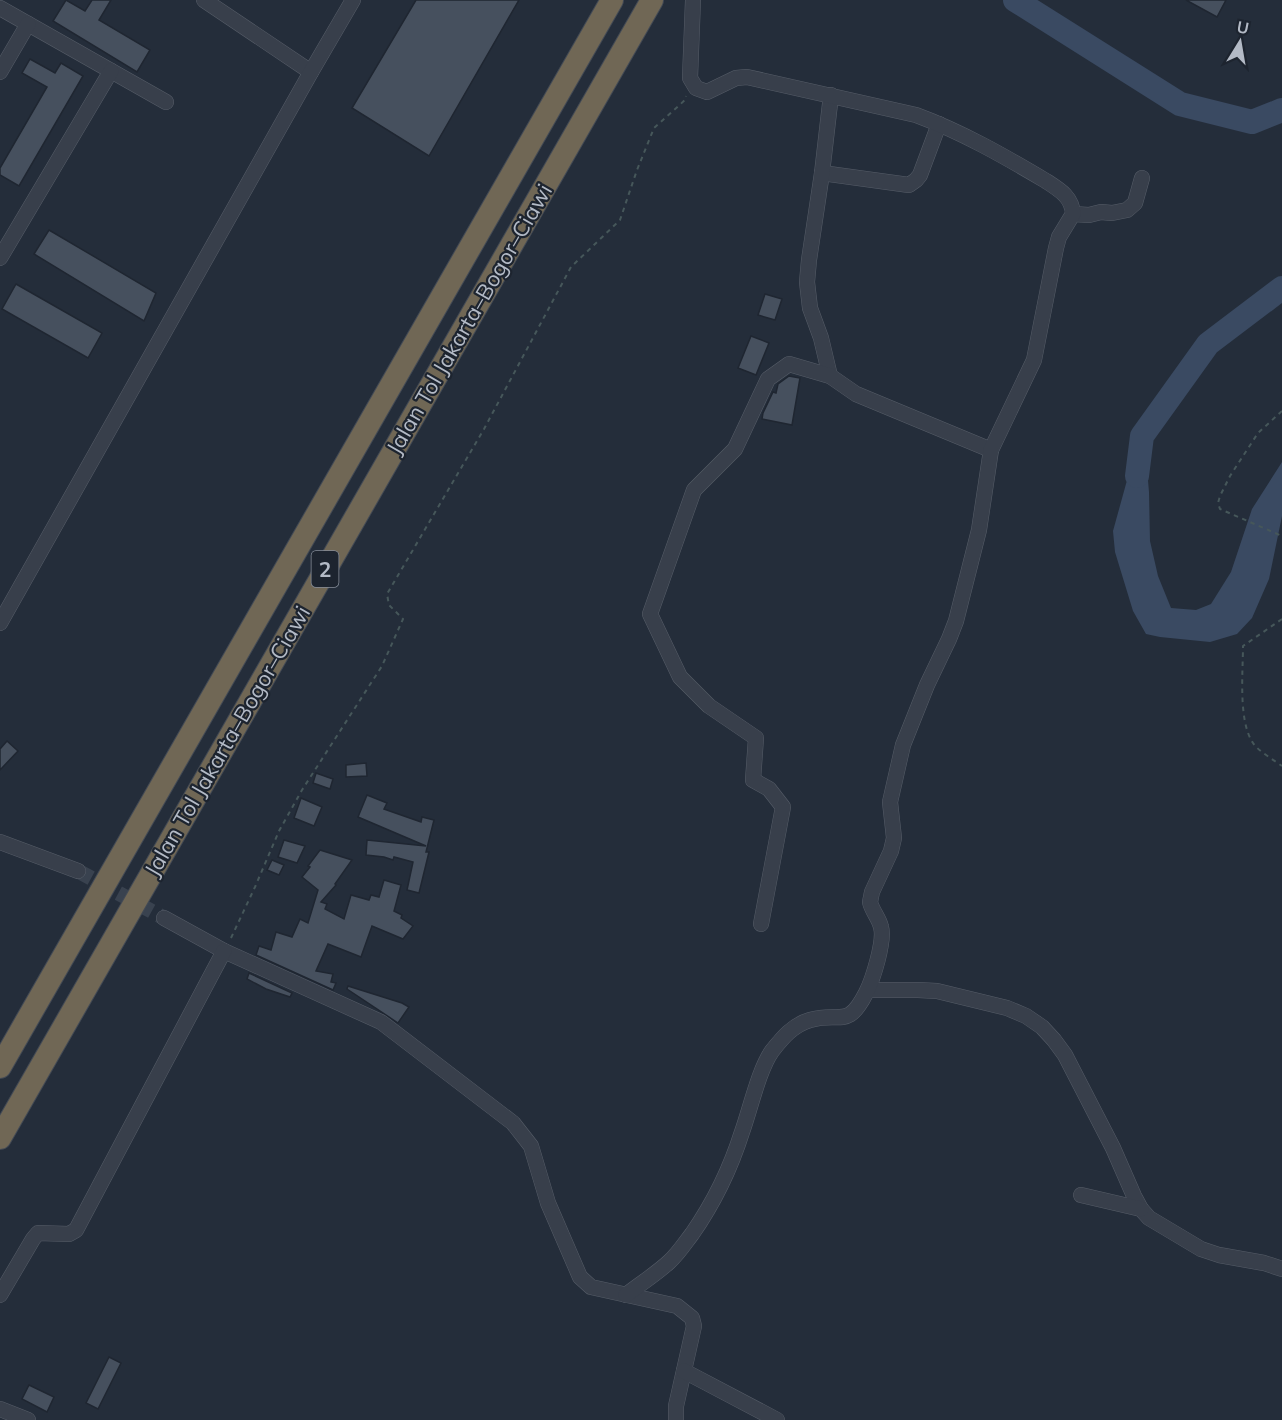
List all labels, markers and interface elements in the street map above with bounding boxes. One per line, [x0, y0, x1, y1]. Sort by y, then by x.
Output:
north arrow [1210, 12, 1270, 72]
text: U [1235, 16, 1251, 38]
street label: Jalan Tol Jakarta–Bogor–Ciawi [380, 179, 558, 459]
road number: 2 [312, 551, 338, 587]
street label: Jalan Tol Jakarta–Bogor–Ciawi [138, 601, 316, 881]

